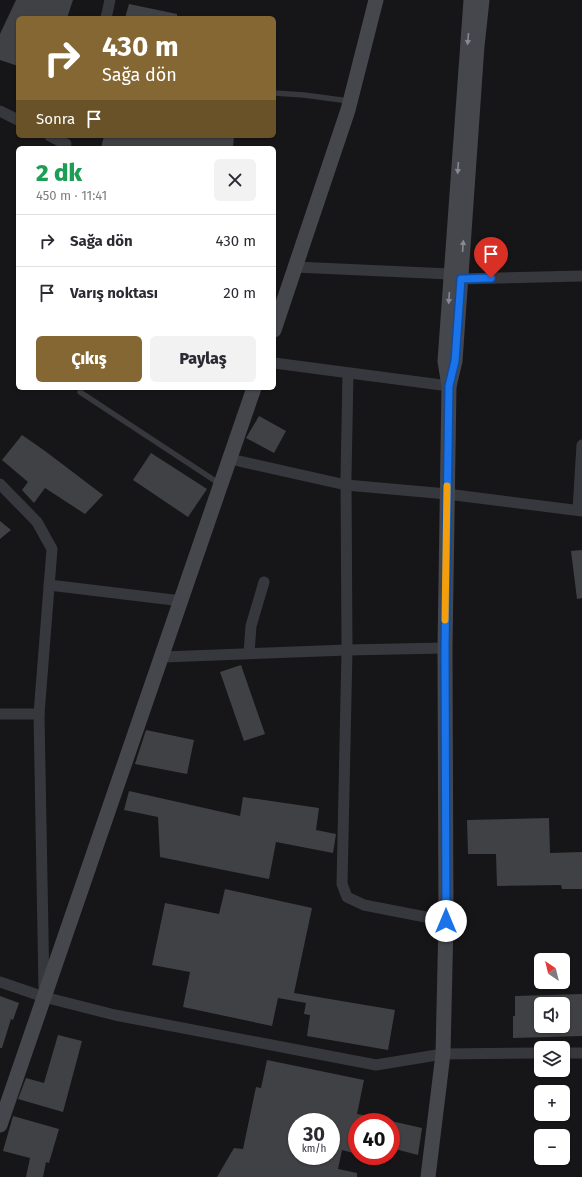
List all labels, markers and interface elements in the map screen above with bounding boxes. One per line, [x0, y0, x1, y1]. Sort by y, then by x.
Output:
text: 430 m [102, 30, 179, 63]
icon: right [36, 32, 88, 84]
one-way arrow [464, 33, 471, 45]
text: Sağa dön [102, 64, 177, 86]
icon: arrive [83, 108, 105, 130]
text: Sonra [36, 110, 75, 128]
text: 2 dk [36, 159, 82, 187]
button: close [214, 159, 256, 201]
one-way arrow [454, 162, 461, 174]
text: 450 m · 11:41 [36, 188, 107, 203]
icon: right [36, 230, 58, 252]
text: Sağa dön [70, 232, 133, 250]
text: 430 m [216, 232, 256, 250]
pin [474, 237, 508, 278]
one-way arrow [459, 240, 466, 253]
icon: arrive [480, 243, 502, 265]
icon: arrive [36, 282, 58, 304]
text: Varış noktası [70, 284, 158, 302]
text: 20 m [223, 284, 256, 302]
one-way arrow [445, 292, 452, 304]
button: Çıkış [36, 336, 142, 382]
button: Paylaş [150, 336, 256, 382]
position arrow [425, 900, 467, 942]
north arrow [534, 953, 570, 989]
map controls [534, 953, 570, 1165]
button: sound [534, 997, 570, 1033]
button: layers [534, 1041, 570, 1077]
button: + [534, 1085, 570, 1121]
speed limit sign: 40 [348, 1113, 400, 1165]
text: 30 [303, 1122, 325, 1146]
button: − [534, 1129, 570, 1165]
text: km/h [302, 1143, 326, 1155]

